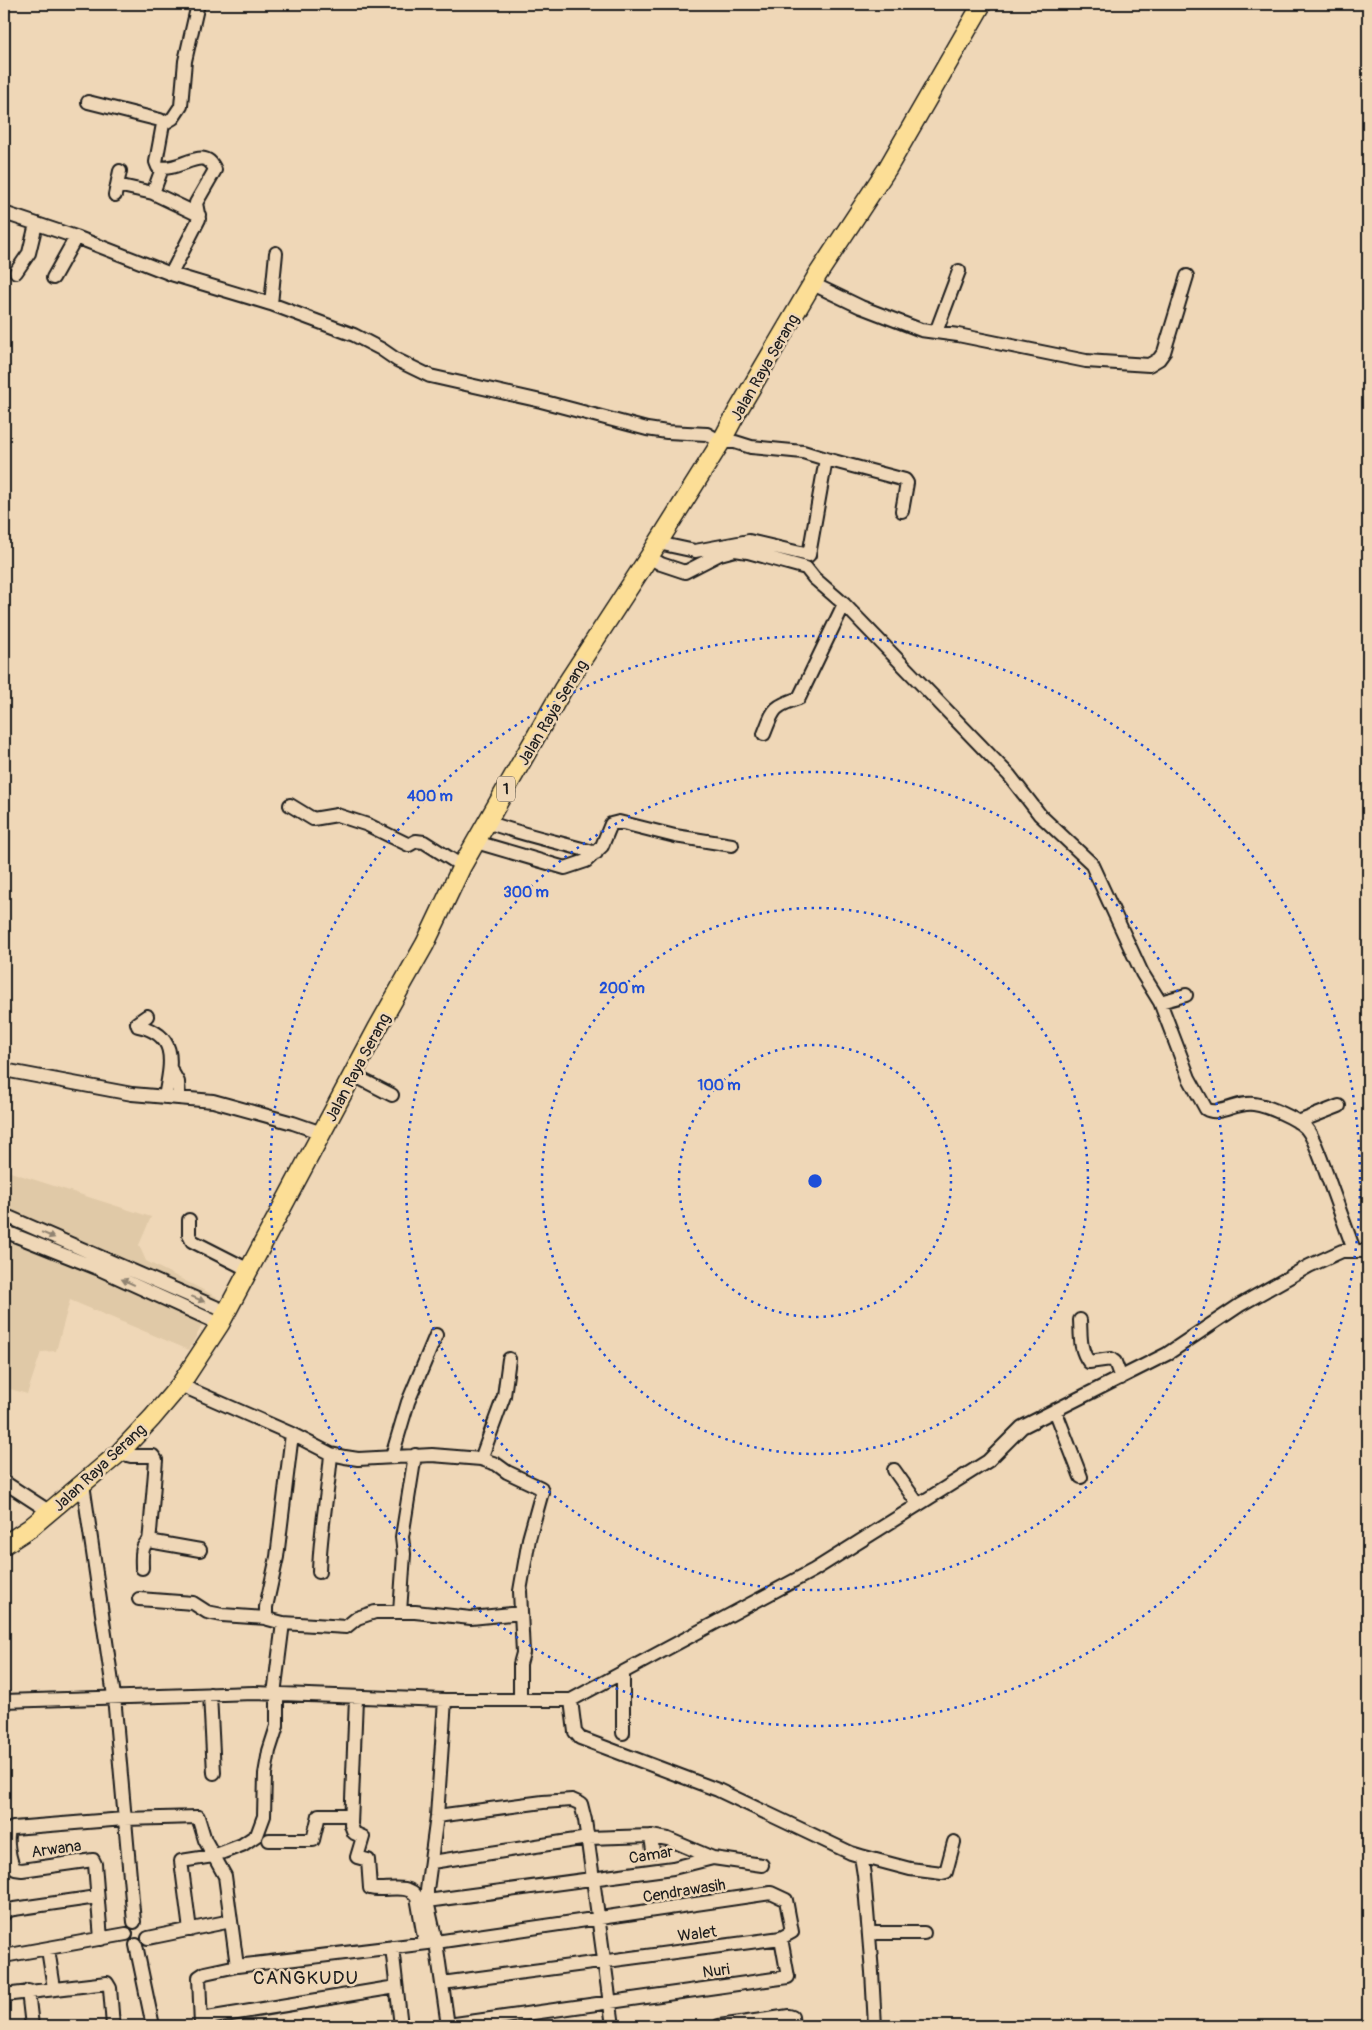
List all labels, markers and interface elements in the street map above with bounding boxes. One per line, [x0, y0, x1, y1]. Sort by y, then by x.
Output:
street label: Jalan Raya Serang [726, 311, 803, 424]
street label: Jalan Raya Serang [513, 656, 592, 769]
road number: 1 [497, 776, 515, 802]
text: 400 m [407, 787, 453, 806]
text: 300 m [503, 883, 549, 902]
text: 200 m [599, 979, 645, 998]
street label: Jalan Raya Serang [321, 1010, 395, 1125]
text: 100 m [698, 1076, 740, 1095]
centre of rings [806, 1172, 824, 1190]
one-way arrow [41, 1231, 55, 1239]
one-way arrow [121, 1278, 135, 1286]
one-way arrow [191, 1295, 206, 1303]
street label: Jalan Raya Serang [49, 1420, 150, 1516]
street label: Arwana [30, 1836, 82, 1862]
street label: Camar [628, 1842, 675, 1868]
street label: Cendrawasih [641, 1875, 727, 1907]
street label: Walet [676, 1922, 718, 1946]
street label: Nuri [701, 1959, 731, 1983]
district label: CANGKUDU [253, 1966, 359, 1990]

